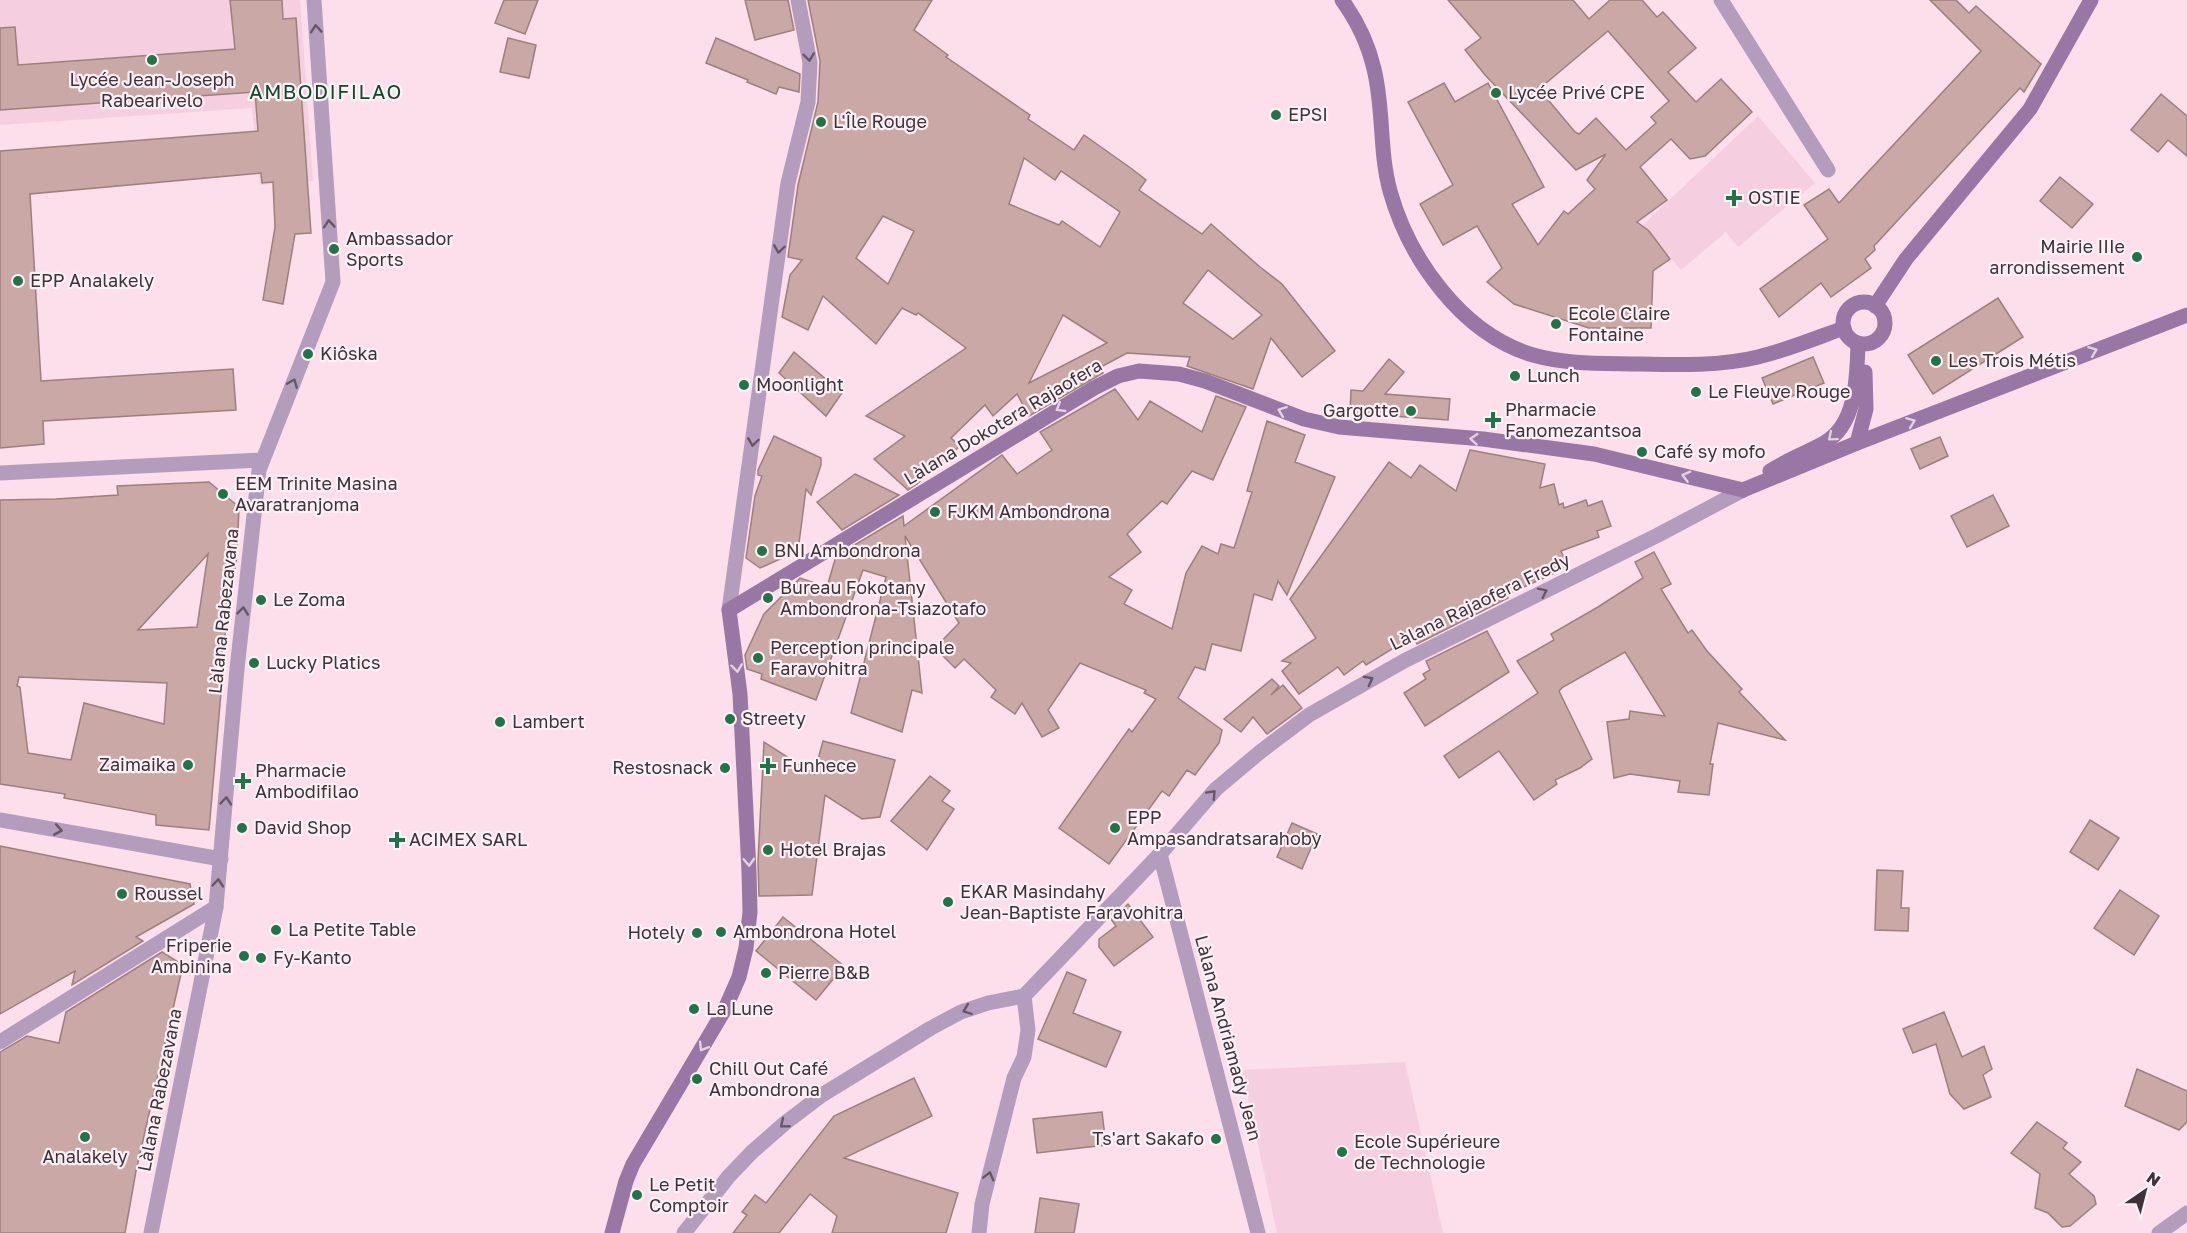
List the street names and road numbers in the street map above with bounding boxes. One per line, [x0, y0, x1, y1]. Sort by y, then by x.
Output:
street label: Làlana Dokotera Rajaofera [899, 353, 1105, 489]
street label: Làlana Rabezavana [203, 527, 243, 695]
street label: Làlana Rajaofera Fredy [1386, 548, 1573, 654]
street label: Làlana Andriamady Jean [1191, 933, 1267, 1143]
street label: Làlana Rabezavana [132, 1006, 186, 1173]

